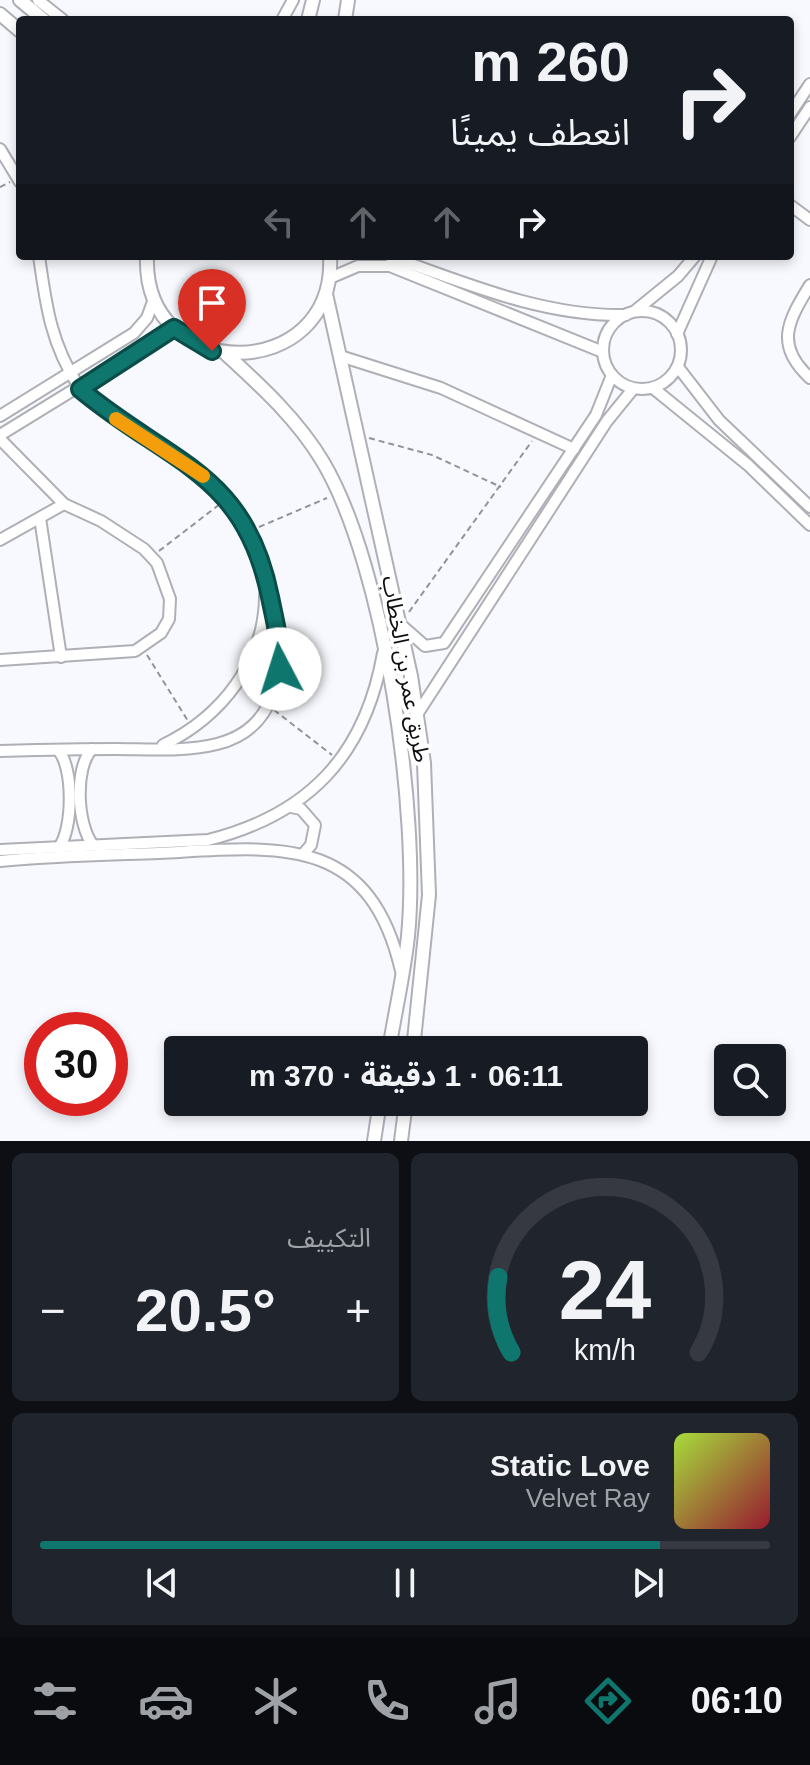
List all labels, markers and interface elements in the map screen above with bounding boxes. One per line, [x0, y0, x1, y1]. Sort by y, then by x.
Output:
text: 260 m [471, 30, 630, 93]
icon: right [658, 48, 762, 152]
text: انعطف يمينًا [450, 112, 630, 153]
icon: left [257, 200, 301, 244]
icon: ahead [341, 200, 385, 244]
icon: ahead [425, 200, 469, 244]
icon: right [509, 200, 553, 244]
pin [178, 269, 246, 351]
icon: arrive [190, 281, 234, 325]
street label: طريق عمر بن الخطاب [376, 574, 435, 764]
position arrow [238, 627, 322, 711]
speed limit sign: 30 [24, 1012, 128, 1116]
map controls [714, 1044, 786, 1116]
button: search [714, 1044, 786, 1116]
text: 06:11 · 1 دقيقة · 370 m [249, 1059, 563, 1092]
text: التكييف [287, 1223, 371, 1253]
text: 24 [558, 1244, 651, 1337]
text: 20.5° [135, 1277, 276, 1344]
text: − [40, 1286, 66, 1335]
text: + [345, 1286, 371, 1335]
text: km/h [574, 1334, 635, 1366]
text: Static Love [490, 1449, 650, 1482]
text: Velvet Ray [526, 1483, 650, 1513]
icon: previous [140, 1561, 184, 1605]
icon: pause [383, 1561, 427, 1605]
icon: next [626, 1561, 670, 1605]
icon: filters [27, 1673, 83, 1729]
icon: car [138, 1673, 194, 1729]
icon: climate [248, 1673, 304, 1729]
icon: phone [359, 1673, 415, 1729]
icon: music [470, 1673, 526, 1729]
icon: directions [580, 1673, 636, 1729]
text: 06:10 [691, 1680, 783, 1721]

